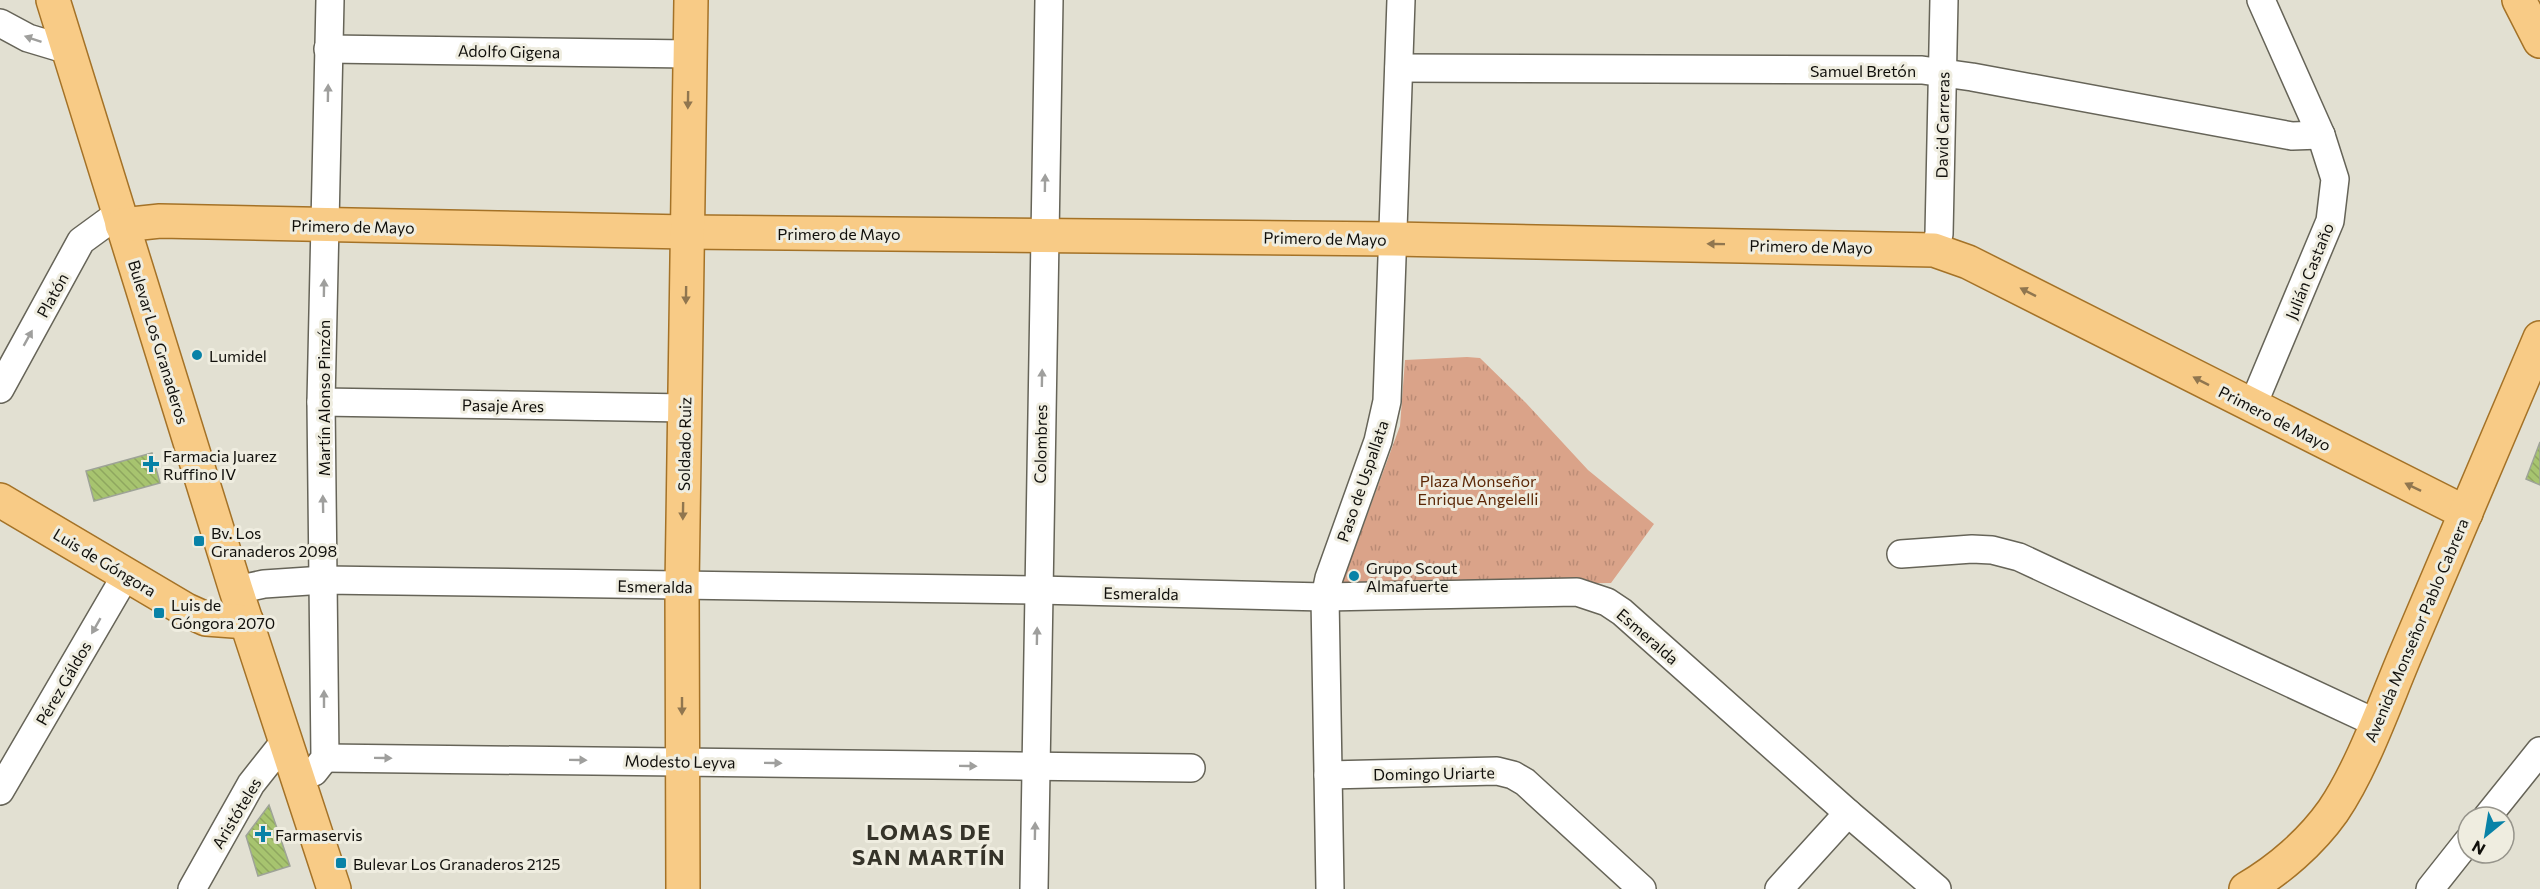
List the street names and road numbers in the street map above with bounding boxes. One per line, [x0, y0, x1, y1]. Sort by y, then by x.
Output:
street label: Adolfo Gigena [458, 41, 560, 61]
street label: Samuel Bretón [1810, 61, 1916, 80]
street label: David Carreras [1932, 71, 1952, 179]
street label: Primero de Mayo [291, 215, 415, 237]
street label: Julián Castaño [2281, 220, 2337, 322]
street label: Primero de Mayo [777, 224, 901, 243]
street label: Primero de Mayo [1263, 227, 1387, 249]
street label: Primero de Mayo [1749, 235, 1873, 257]
street label: Bulevar Los Granaderos [125, 258, 193, 426]
street label: Platón [32, 270, 72, 320]
street label: Martín Alonso Pinzón [314, 320, 333, 476]
street label: Primero de Mayo [2216, 382, 2334, 454]
street label: Pasaje Ares [462, 395, 544, 415]
street label: Soldado Ruiz [674, 397, 694, 491]
street label: Colombres [1030, 404, 1050, 484]
street label: Paso de Uspallata [1332, 418, 1392, 544]
street label: Avenida Monseñor Pablo Cabrera [2360, 515, 2472, 745]
street label: Luis de Góngora [50, 524, 160, 600]
street label: Esmeralda [617, 576, 693, 596]
street label: Esmeralda [1103, 583, 1179, 603]
street label: Esmeralda [1613, 604, 1683, 668]
street label: Pérez Gáldos [31, 638, 95, 728]
street label: Modesto Leyva [624, 751, 736, 771]
street label: Domingo Uriarte [1373, 762, 1495, 784]
street label: Aristóteles [207, 774, 265, 852]

